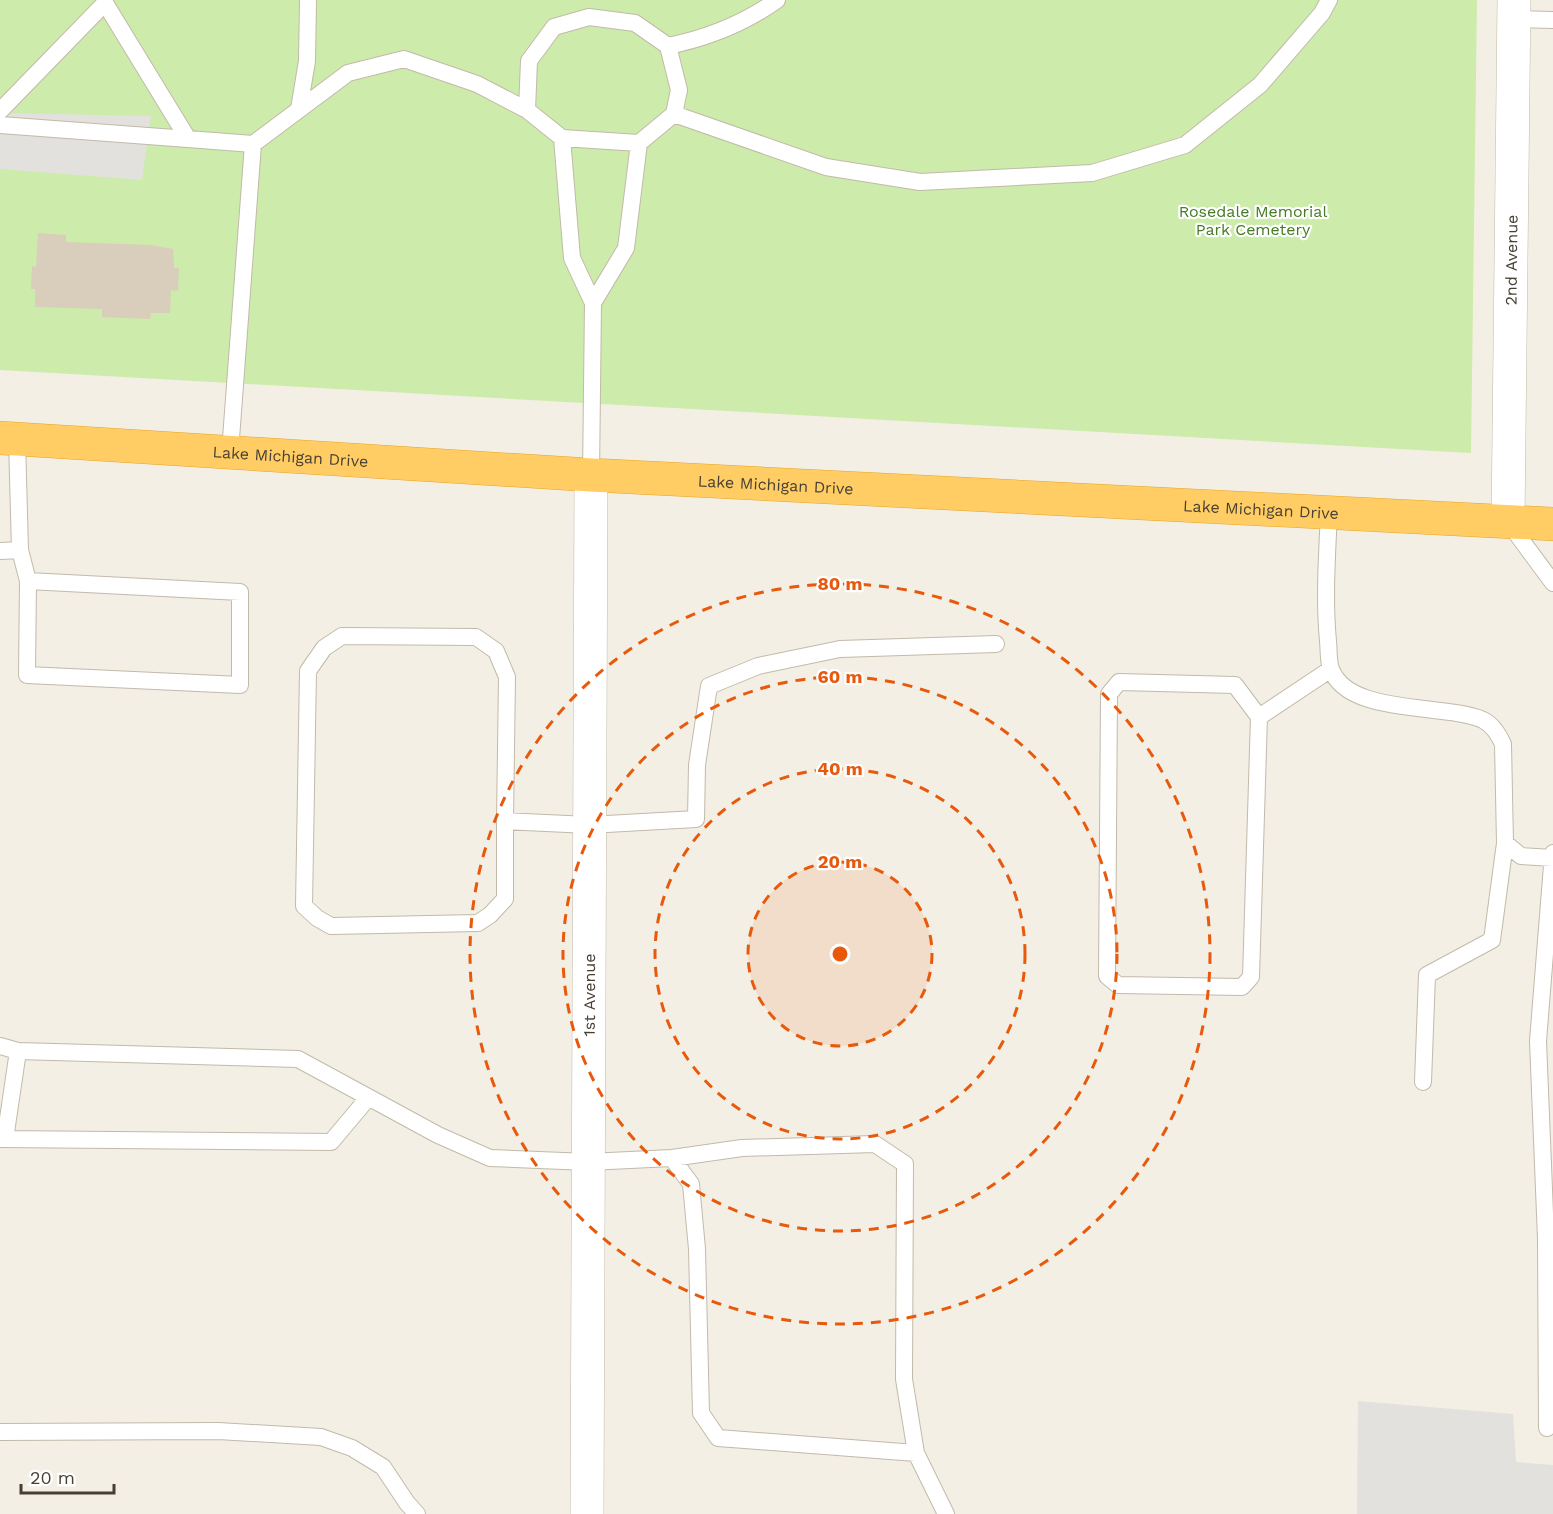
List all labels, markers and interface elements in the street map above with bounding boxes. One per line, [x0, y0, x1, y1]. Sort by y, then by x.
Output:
park label: Rosedale Memorial Park Cemetery [1179, 202, 1327, 239]
street label: 2nd Avenue [1501, 215, 1522, 305]
street label: Lake Michigan Drive [212, 442, 369, 471]
street label: Lake Michigan Drive [697, 471, 854, 498]
street label: Lake Michigan Drive [1183, 496, 1339, 523]
text: 80 m [818, 573, 862, 594]
text: 60 m [818, 666, 862, 687]
text: 40 m [817, 758, 863, 779]
text: 20 m [818, 851, 862, 872]
centre of rings [830, 944, 850, 964]
street label: 1st Avenue [580, 954, 599, 1036]
scale bar [21, 1457, 114, 1495]
text: 20 m [30, 1467, 75, 1488]

